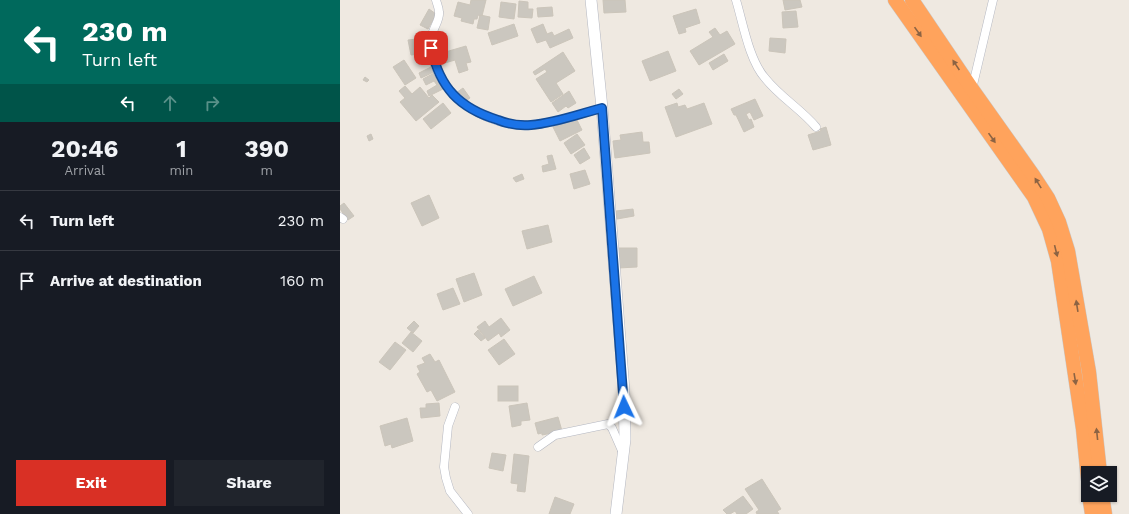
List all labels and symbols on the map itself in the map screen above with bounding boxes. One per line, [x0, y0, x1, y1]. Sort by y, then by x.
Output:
one-way arrow [914, 27, 922, 37]
pin [414, 31, 448, 65]
one-way arrow [952, 60, 960, 70]
one-way arrow [988, 133, 996, 144]
one-way arrow [1035, 177, 1042, 189]
one-way arrow [1053, 245, 1059, 257]
one-way arrow [1074, 300, 1080, 312]
one-way arrow [1072, 373, 1078, 385]
position arrow [603, 386, 645, 428]
one-way arrow [1093, 428, 1100, 440]

